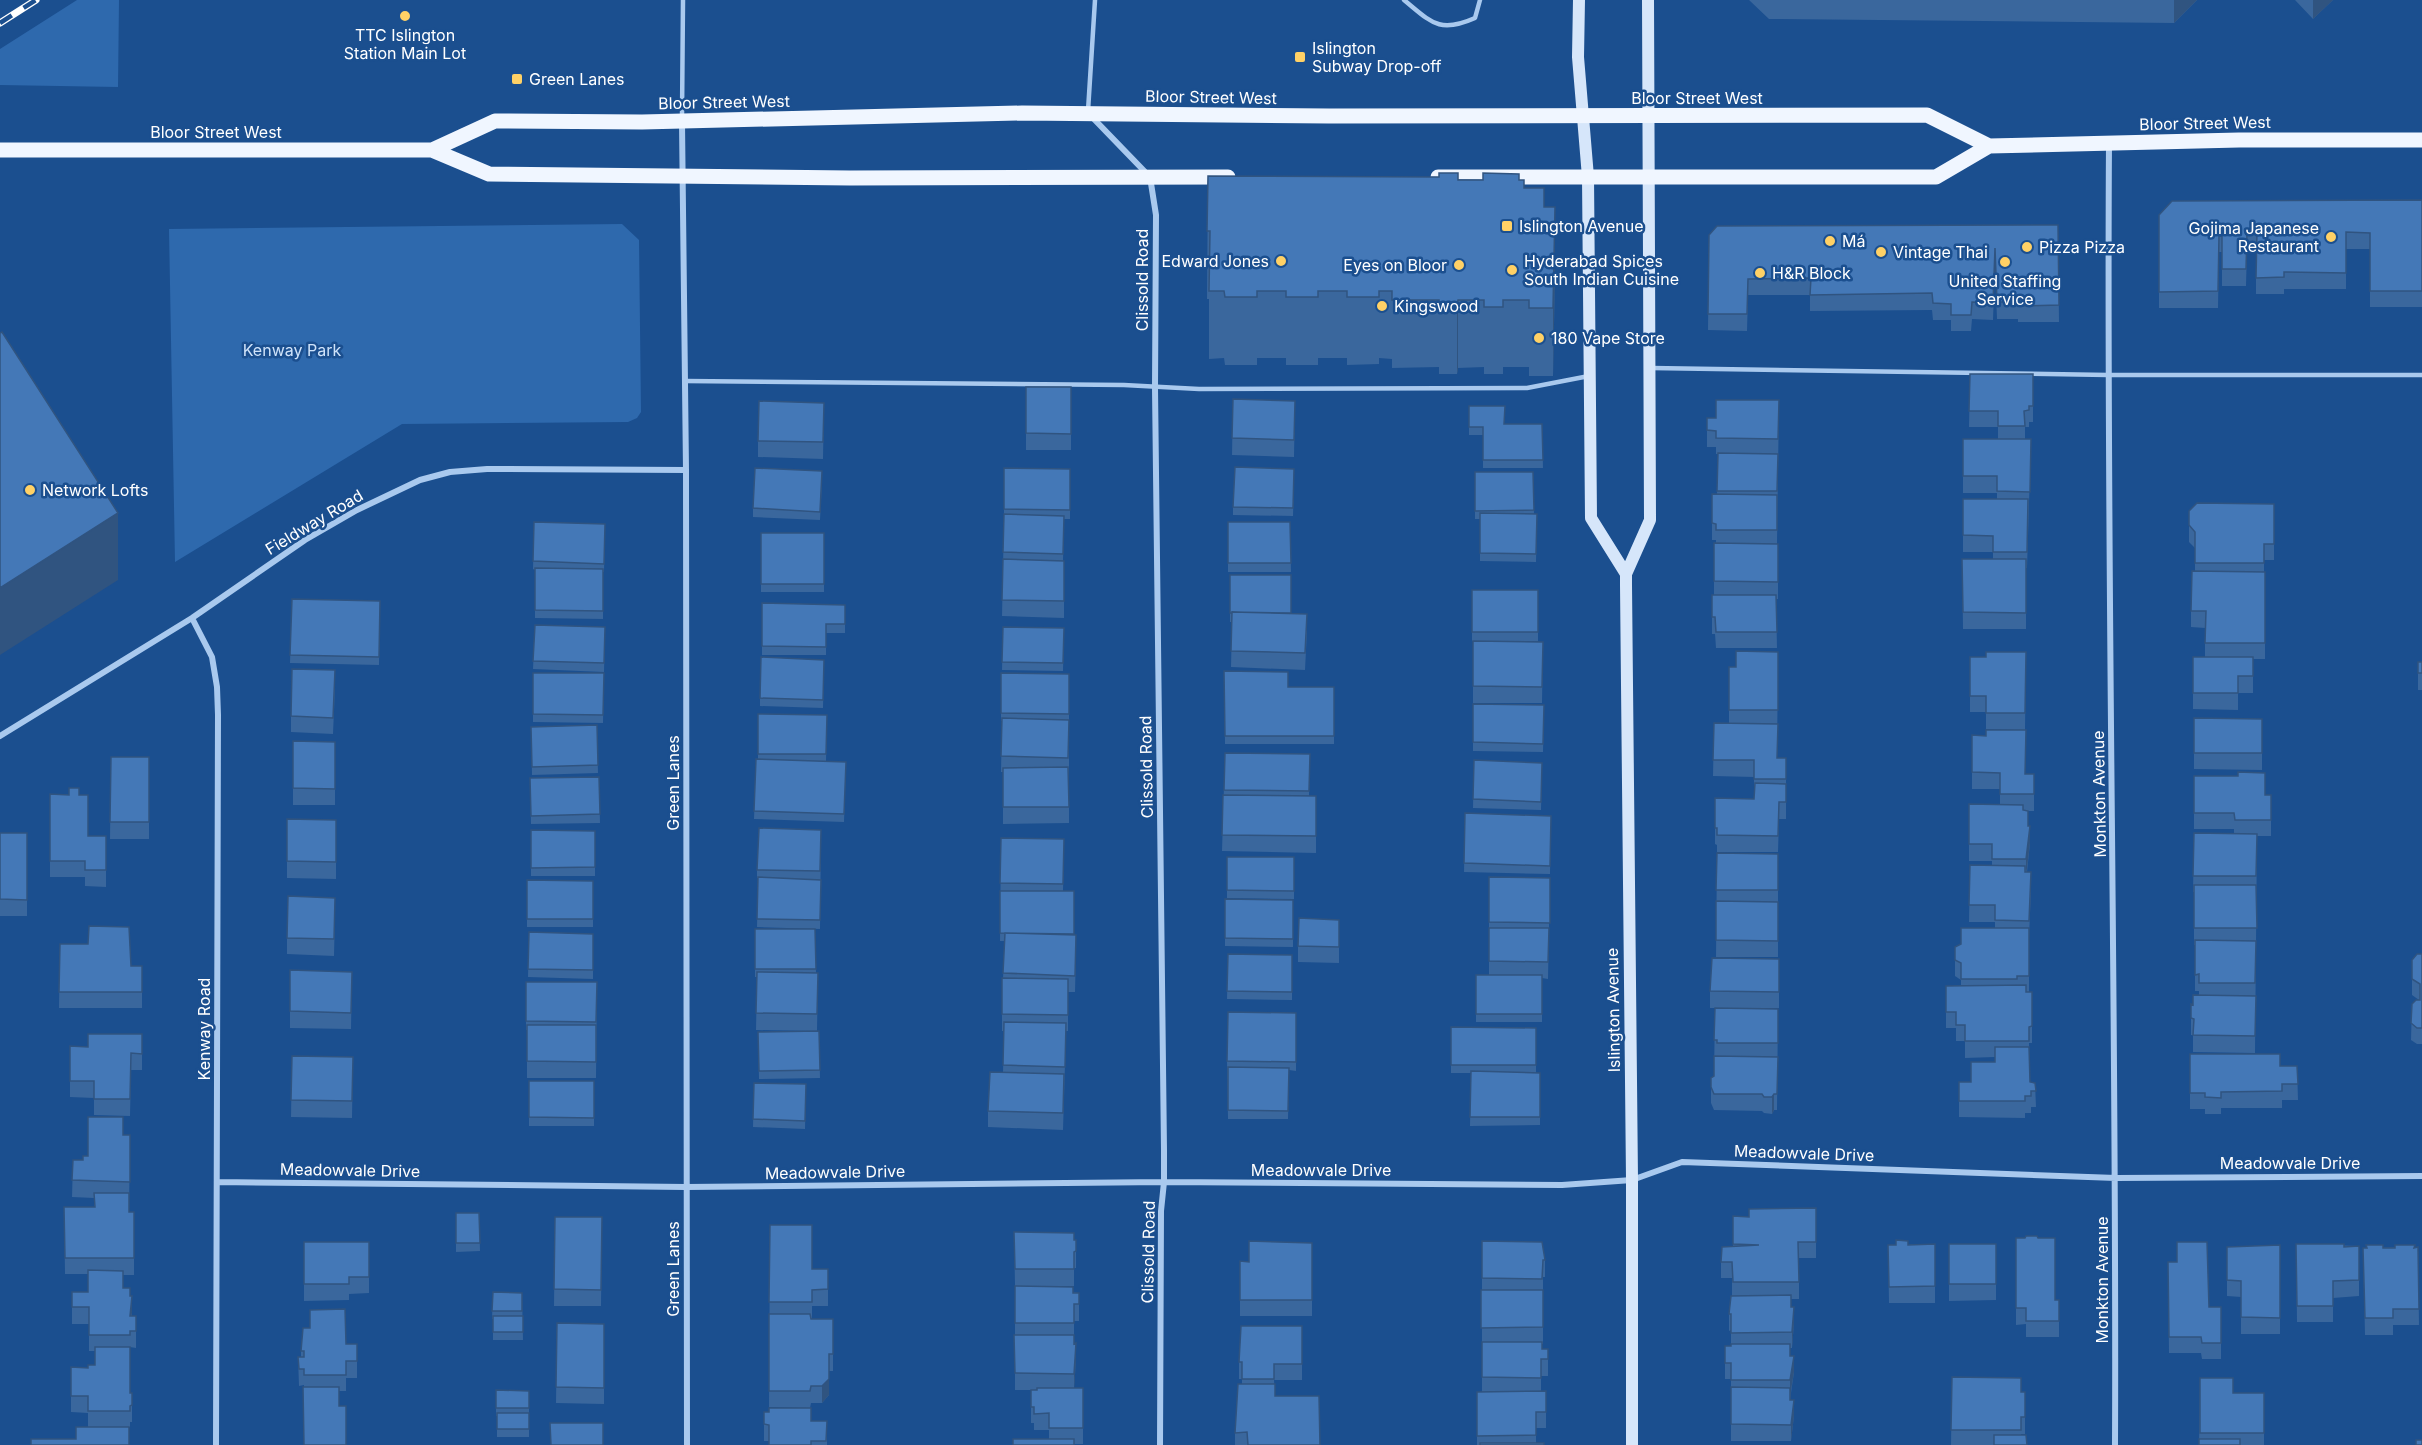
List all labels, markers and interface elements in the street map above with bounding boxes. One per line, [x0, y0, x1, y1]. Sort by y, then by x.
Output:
marker: TTC Islington Station Main Lot [398, 9, 412, 23]
place label: TTC Islington Station Main Lot [344, 25, 466, 63]
place label: Islington Subway Drop-off [1312, 38, 1442, 76]
marker: Islington Subway Drop-off [1293, 50, 1307, 64]
place label: Green Lanes [529, 69, 625, 89]
marker: Green Lanes [510, 72, 524, 86]
street label: Bloor Street West [1145, 86, 1277, 108]
street label: Bloor Street West [1631, 88, 1763, 108]
street label: Bloor Street West [658, 91, 790, 113]
street label: Bloor Street West [2139, 112, 2271, 134]
street label: Bloor Street West [150, 122, 282, 142]
place label: Islington Avenue [1519, 216, 1644, 236]
place label: Gojima Japanese Restaurant [2189, 218, 2319, 256]
marker: Islington Avenue [1500, 219, 1514, 233]
street label: Clissold Road [1132, 229, 1152, 331]
marker: Gojima Japanese Restaurant [2324, 230, 2338, 244]
place label: Má [1842, 231, 1865, 251]
marker: Má [1823, 234, 1837, 248]
place label: Pizza Pizza [2039, 237, 2125, 257]
marker: Pizza Pizza [2020, 240, 2034, 254]
place label: Vintage Thai [1893, 242, 1988, 262]
marker: Vintage Thai [1874, 245, 1888, 259]
place label: Edward Jones [1162, 251, 1269, 271]
place label: Hyderabad Spices South Indian Cuisine [1524, 251, 1679, 289]
marker: Edward Jones [1274, 254, 1288, 268]
place label: Eyes on Bloor [1343, 255, 1447, 275]
marker: United Staffing Service [1998, 255, 2012, 269]
marker: Eyes on Bloor [1452, 258, 1466, 272]
marker: Hyderabad Spices South Indian Cuisine [1505, 263, 1519, 277]
place label: H&R Block [1772, 263, 1851, 283]
marker: H&R Block [1753, 266, 1767, 280]
place label: United Staffing Service [1949, 271, 2061, 309]
place label: Kingswood [1394, 296, 1478, 316]
marker: Kingswood [1375, 299, 1389, 313]
place label: 180 Vape Store [1551, 328, 1665, 348]
marker: 180 Vape Store [1532, 331, 1546, 345]
park label: Kenway Park [243, 340, 341, 360]
place label: Network Lofts [42, 480, 148, 500]
marker: Network Lofts [23, 483, 37, 497]
street label: Fieldway Road [262, 485, 366, 559]
street label: Clissold Road [1135, 715, 1157, 819]
street label: Monkton Avenue [2088, 730, 2110, 858]
street label: Green Lanes [663, 735, 683, 831]
street label: Islington Avenue [1602, 948, 1624, 1072]
street label: Kenway Road [194, 978, 214, 1080]
street label: Meadowvale Drive [1733, 1141, 1875, 1165]
street label: Meadowvale Drive [2220, 1153, 2360, 1173]
street label: Meadowvale Drive [280, 1159, 420, 1181]
street label: Meadowvale Drive [1251, 1160, 1391, 1180]
street label: Meadowvale Drive [765, 1161, 905, 1183]
street label: Clissold Road [1137, 1200, 1159, 1304]
street label: Monkton Avenue [2092, 1216, 2112, 1344]
street label: Green Lanes [663, 1221, 683, 1317]

